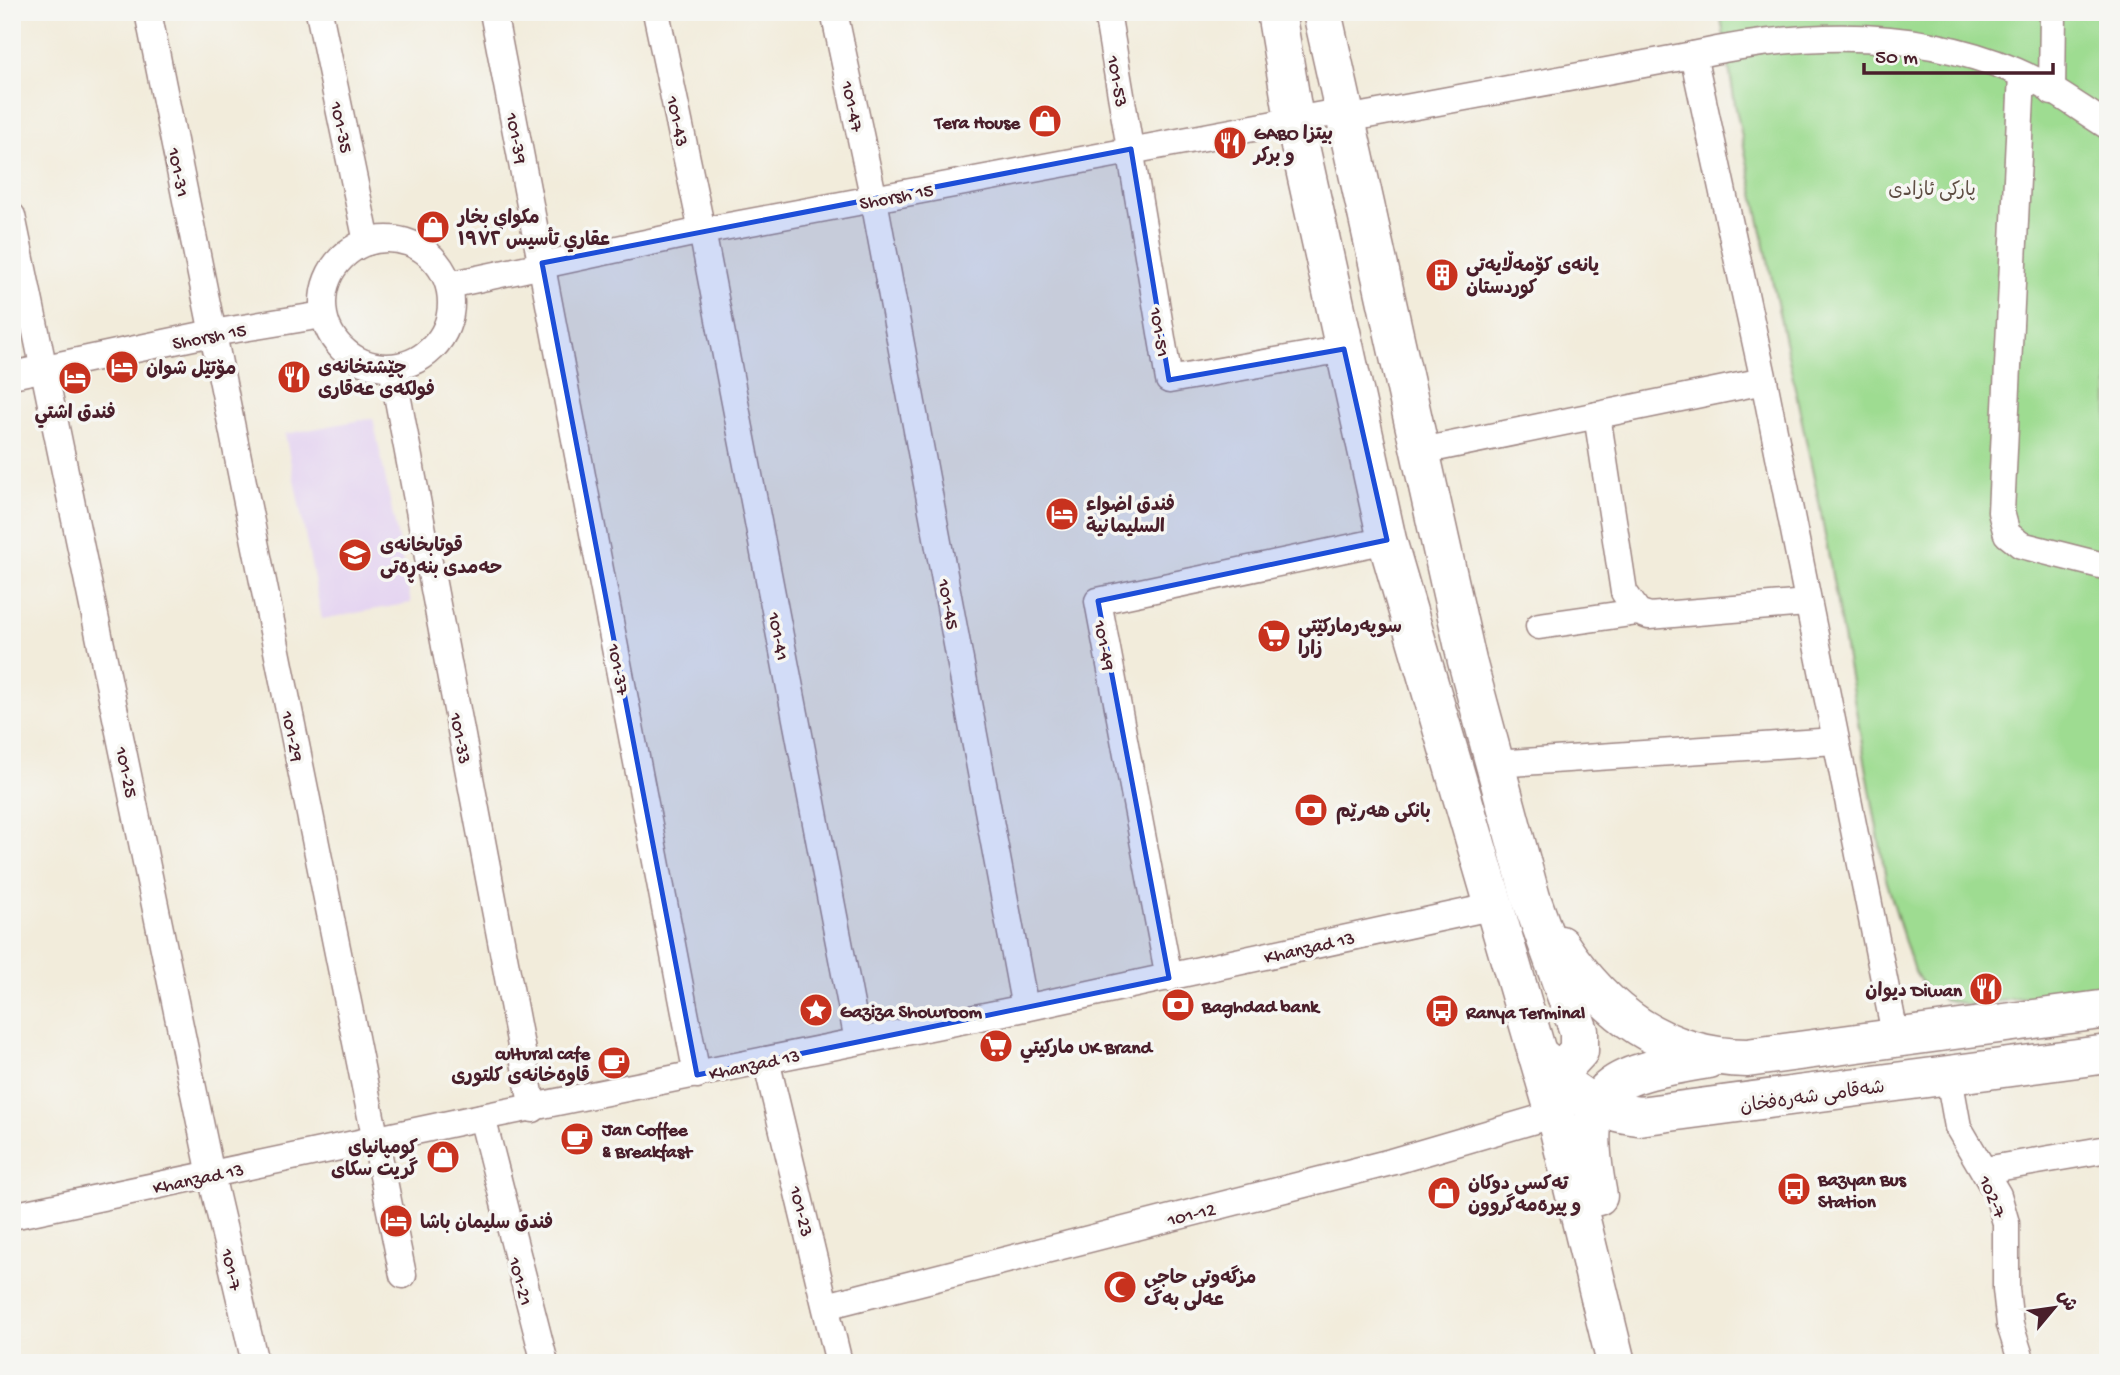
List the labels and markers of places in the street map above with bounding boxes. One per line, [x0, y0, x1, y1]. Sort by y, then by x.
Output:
shop icon: Tera House [1026, 102, 1064, 140]
place label: Tera House [933, 113, 1021, 136]
restaurant icon: GABO بيتزا و بركر [1211, 124, 1249, 162]
place label: GABO بيتزا و بركر [1252, 124, 1333, 169]
shop icon: مكواي بخار عقاري تأسيس ١٩٧٢ [414, 208, 452, 246]
place label: مكواي بخار عقاري تأسيس ١٩٧٢ [456, 208, 610, 253]
place label: یانەی کۆمەڵایەتی کوردستان [1466, 250, 1599, 301]
building icon: یانەی کۆمەڵایەتی کوردستان [1423, 256, 1461, 294]
hotel icon: مۆتێل شوان [103, 348, 141, 386]
restaurant icon: چێشتخانەی فولکەی عەقاری [275, 358, 313, 396]
place label: چێشتخانەی فولکەی عەقاری [318, 358, 435, 403]
hotel icon: فندق اشتي [56, 359, 94, 397]
place label: مۆتێل شوان [146, 359, 236, 382]
place label: فندق اشتي [34, 401, 116, 428]
place label: فندق اضواء السليمانية [1086, 493, 1175, 540]
hotel icon: فندق اضواء السليمانية [1043, 495, 1081, 533]
place label: قوتابخانەی حەمدی بنەڕەتی [380, 535, 502, 583]
school or university icon: قوتابخانەی حەمدی بنەڕەتی [336, 536, 374, 574]
supermarket icon: سوپەرمارکێتی زارا [1255, 617, 1293, 655]
place label: سوپەرمارکێتی زارا [1298, 617, 1402, 662]
bank icon: بانکی هەرێم [1292, 791, 1330, 829]
place label: بانکی هەرێم [1336, 802, 1431, 825]
restaurant icon: دیوان Diwan [1967, 970, 2005, 1008]
place label: دیوان Diwan [1865, 981, 1963, 1004]
bank icon: Baghdad bank [1159, 986, 1197, 1024]
place icon: Gaziza Showroom [797, 991, 835, 1029]
bus stop icon: Ranya Terminal [1423, 992, 1461, 1030]
place label: Baghdad bank [1201, 997, 1321, 1020]
place label: Gaziza Showroom [840, 1002, 983, 1025]
place label: Ranya Terminal [1465, 1003, 1585, 1026]
supermarket icon: مارکيتي UK Brand [977, 1027, 1015, 1065]
place label: مارکيتي UK Brand [1020, 1038, 1154, 1063]
place label: cultural cafe قاوەخانەی کلتوری [451, 1044, 591, 1089]
cafe icon: cultural cafe قاوەخانەی کلتوری [595, 1044, 633, 1082]
cafe icon: Jan Coffee & Breakfast [558, 1120, 596, 1158]
place label: Jan Coffee & Breakfast [601, 1120, 694, 1165]
place label: كومپانياى گريت سكاى [331, 1138, 419, 1183]
shop icon: كومپانياى گريت سكاى [424, 1138, 462, 1176]
bus stop icon: Bazyan Bus Station [1775, 1170, 1813, 1208]
place label: Bazyan Bus Station [1817, 1170, 1907, 1215]
shop icon: تەکسی دوکان و پیرەمەگروون [1425, 1174, 1463, 1212]
place label: تەکسی دوکان و پیرەمەگروون [1468, 1174, 1581, 1219]
hotel icon: فندق سليمان باشا [377, 1202, 415, 1240]
place label: فندق سليمان باشا [420, 1211, 553, 1236]
place label: مزگەوتی حاجی عەلی بەگ [1144, 1265, 1256, 1313]
mosque icon: مزگەوتی حاجی عەلی بەگ [1101, 1268, 1139, 1306]

